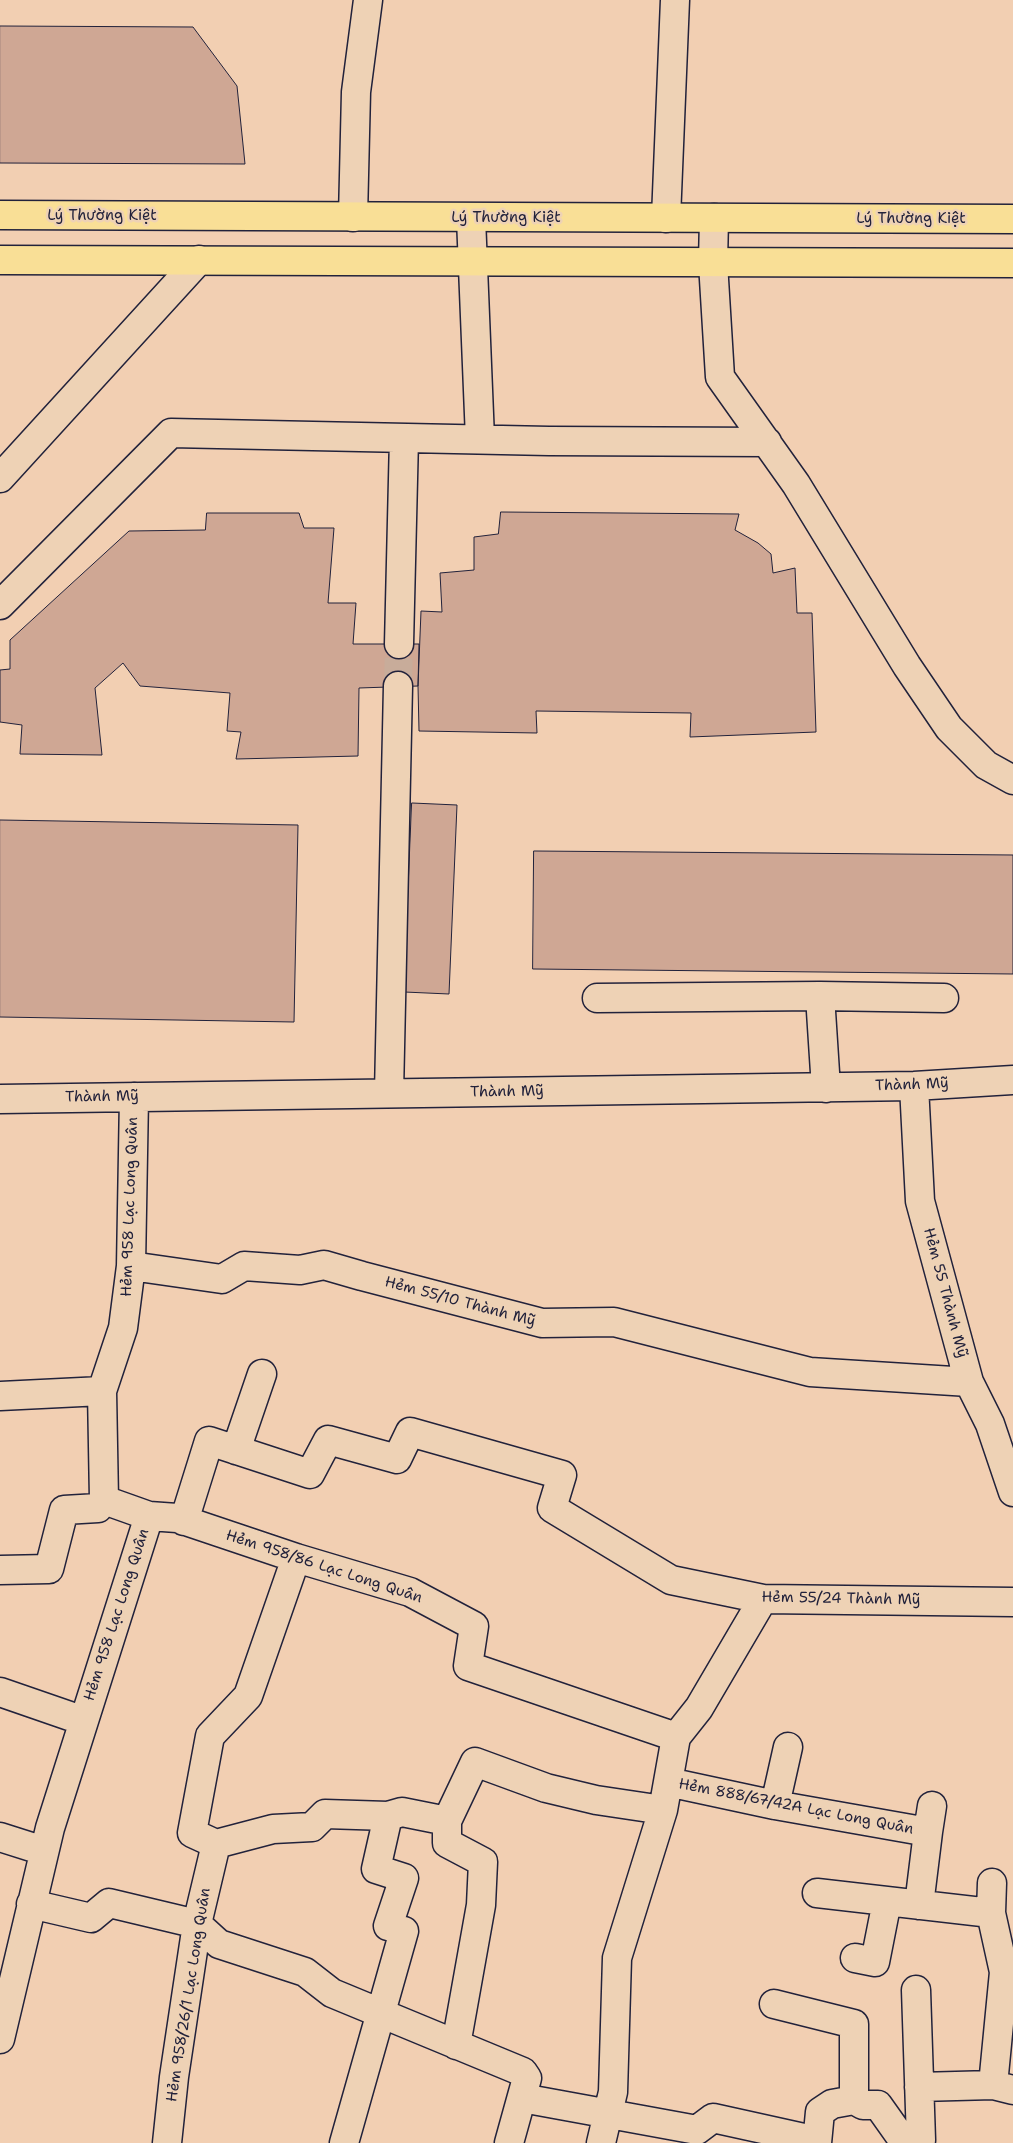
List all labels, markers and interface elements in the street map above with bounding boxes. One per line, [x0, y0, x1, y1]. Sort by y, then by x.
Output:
street label: Lý Thường Kiệt [47, 207, 157, 225]
street label: Lý Thường Kiệt [451, 209, 561, 227]
street label: Lý Thường Kiệt [856, 210, 966, 228]
street label: Thành Mỹ [875, 1075, 949, 1095]
street label: Thành Mỹ [470, 1082, 544, 1102]
street label: Thành Mỹ [65, 1087, 139, 1107]
street label: Hẻm 958 Lạc Long Quân [118, 1117, 142, 1297]
street label: Hẻm 55 Thành Mỹ [919, 1226, 971, 1360]
street label: Hẻm 55/10 Thành Mỹ [383, 1273, 537, 1331]
street label: Hẻm 958 Lạc Long Quân [81, 1527, 153, 1703]
street label: Hẻm 958/86 Lạc Long Quân [223, 1527, 425, 1607]
street label: Hẻm 55/24 Thành Mỹ [761, 1589, 921, 1609]
street label: Hẻm 888/67/42A Lạc Long Quân [677, 1775, 915, 1839]
street label: Hẻm 958/26/1 Lạc Long Quân [163, 1887, 215, 2103]

